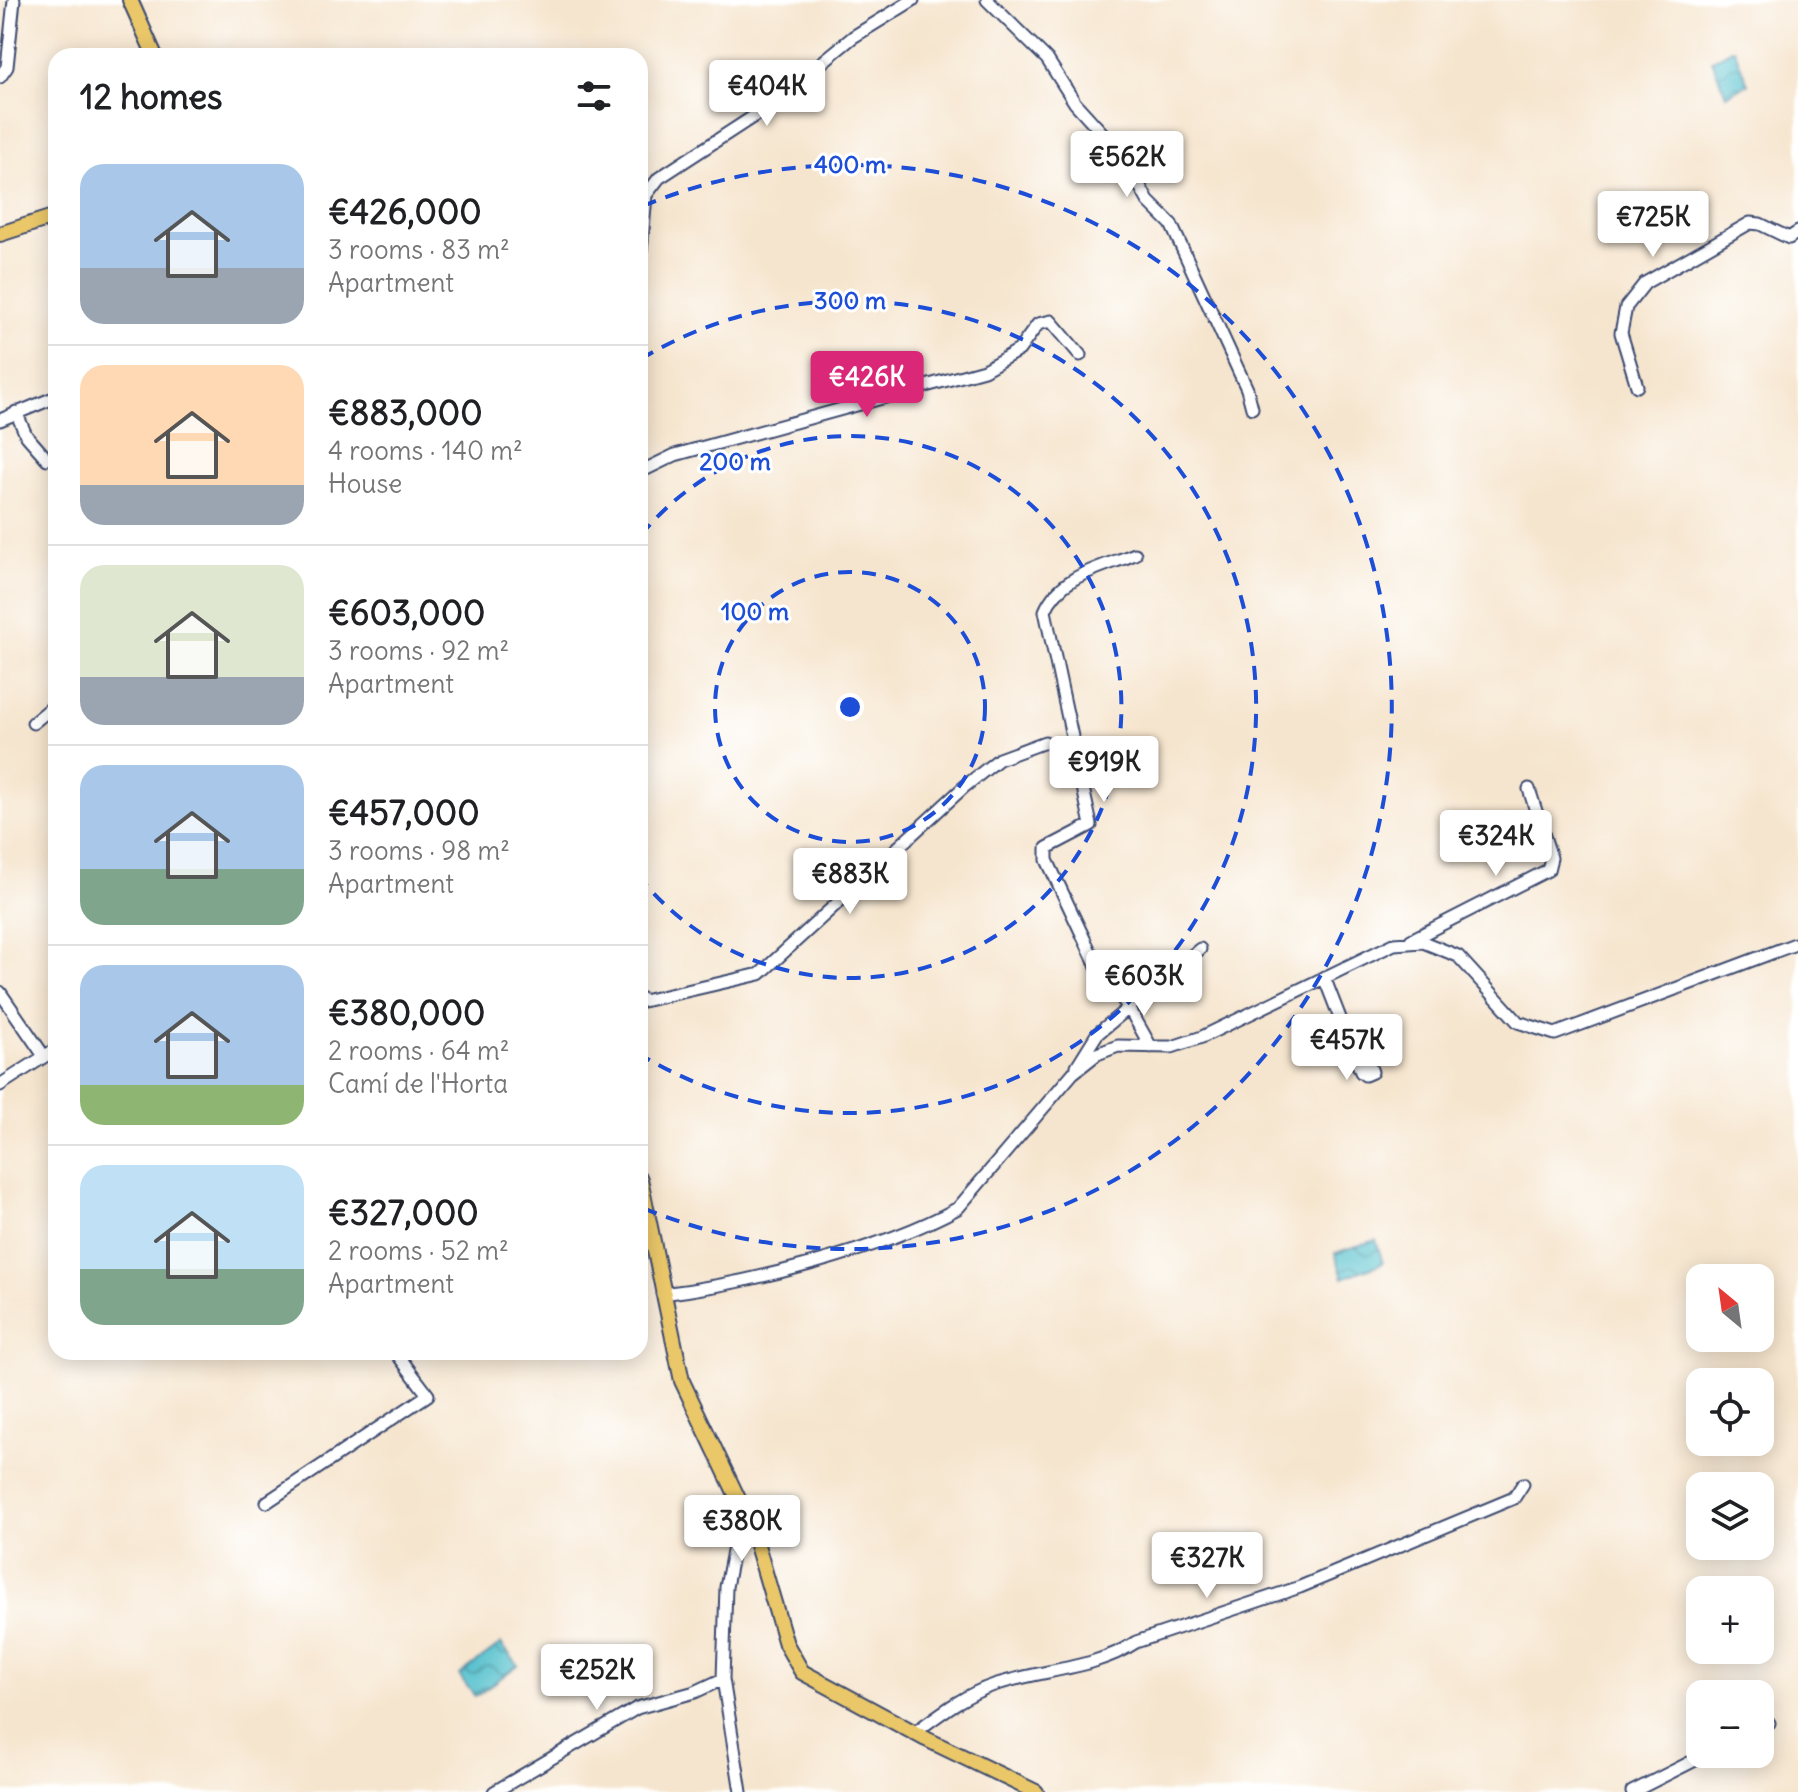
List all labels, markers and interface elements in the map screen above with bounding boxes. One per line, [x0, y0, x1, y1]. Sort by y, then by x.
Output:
pin: €404K [711, 60, 823, 128]
text: €404K [727, 69, 807, 102]
icon: filters [572, 74, 616, 118]
text: 12 homes [80, 75, 223, 118]
pin: €562K [1071, 131, 1183, 199]
text: €562K [1089, 140, 1166, 173]
text: 400 m [814, 149, 886, 179]
text: €426,000 [328, 190, 482, 233]
pin: €725K [1597, 191, 1709, 259]
icon: home [144, 196, 240, 292]
text: €725K [1616, 200, 1690, 233]
text: 3 rooms · 83 m² [328, 233, 510, 266]
text: Apartment [328, 266, 454, 299]
text: 300 m [814, 285, 886, 315]
pin: €426K [811, 351, 923, 419]
text: €426K [829, 360, 905, 393]
text: €883,000 [328, 391, 483, 434]
icon: home [144, 397, 240, 493]
text: 4 rooms · 140 m² [328, 434, 523, 467]
text: 200 m [699, 446, 771, 476]
text: House [328, 467, 402, 500]
text: €603,000 [328, 591, 485, 634]
text: 100 m [721, 596, 789, 626]
icon: home [144, 597, 240, 693]
text: 3 rooms · 92 m² [328, 634, 509, 667]
text: Apartment [328, 667, 454, 700]
centre of rings [836, 693, 864, 721]
pin: €919K [1048, 736, 1160, 804]
text: €919K [1067, 745, 1141, 778]
text: €457,000 [328, 791, 480, 834]
icon: home [144, 797, 240, 893]
pin: €324K [1440, 810, 1552, 878]
text: €324K [1458, 819, 1534, 852]
text: 3 rooms · 98 m² [328, 834, 510, 867]
pin: €883K [794, 848, 906, 916]
text: €883K [811, 857, 889, 890]
text: Apartment [328, 867, 454, 900]
pin: €603K [1088, 950, 1200, 1018]
text: €603K [1104, 959, 1184, 992]
text: €380,000 [328, 991, 485, 1034]
icon: home [144, 997, 240, 1093]
pin: €457K [1291, 1014, 1403, 1082]
text: €457K [1309, 1023, 1385, 1056]
text: 2 rooms · 64 m² [328, 1034, 510, 1067]
text: Camí de l'Horta [328, 1067, 508, 1100]
text: €327,000 [328, 1191, 479, 1234]
icon: home [144, 1197, 240, 1293]
text: 2 rooms · 52 m² [328, 1234, 509, 1267]
north arrow [1686, 1264, 1774, 1352]
map controls [1686, 1264, 1774, 1768]
text: Apartment [328, 1267, 454, 1300]
button: locate [1686, 1368, 1774, 1456]
button: layers [1686, 1472, 1774, 1560]
pin: €380K [686, 1495, 798, 1563]
text: €380K [702, 1504, 782, 1537]
pin: €327K [1151, 1532, 1263, 1600]
text: €327K [1170, 1541, 1244, 1574]
button: + [1686, 1576, 1774, 1664]
pin: €252K [541, 1644, 653, 1712]
text: €252K [559, 1653, 635, 1686]
button: − [1686, 1680, 1774, 1768]

